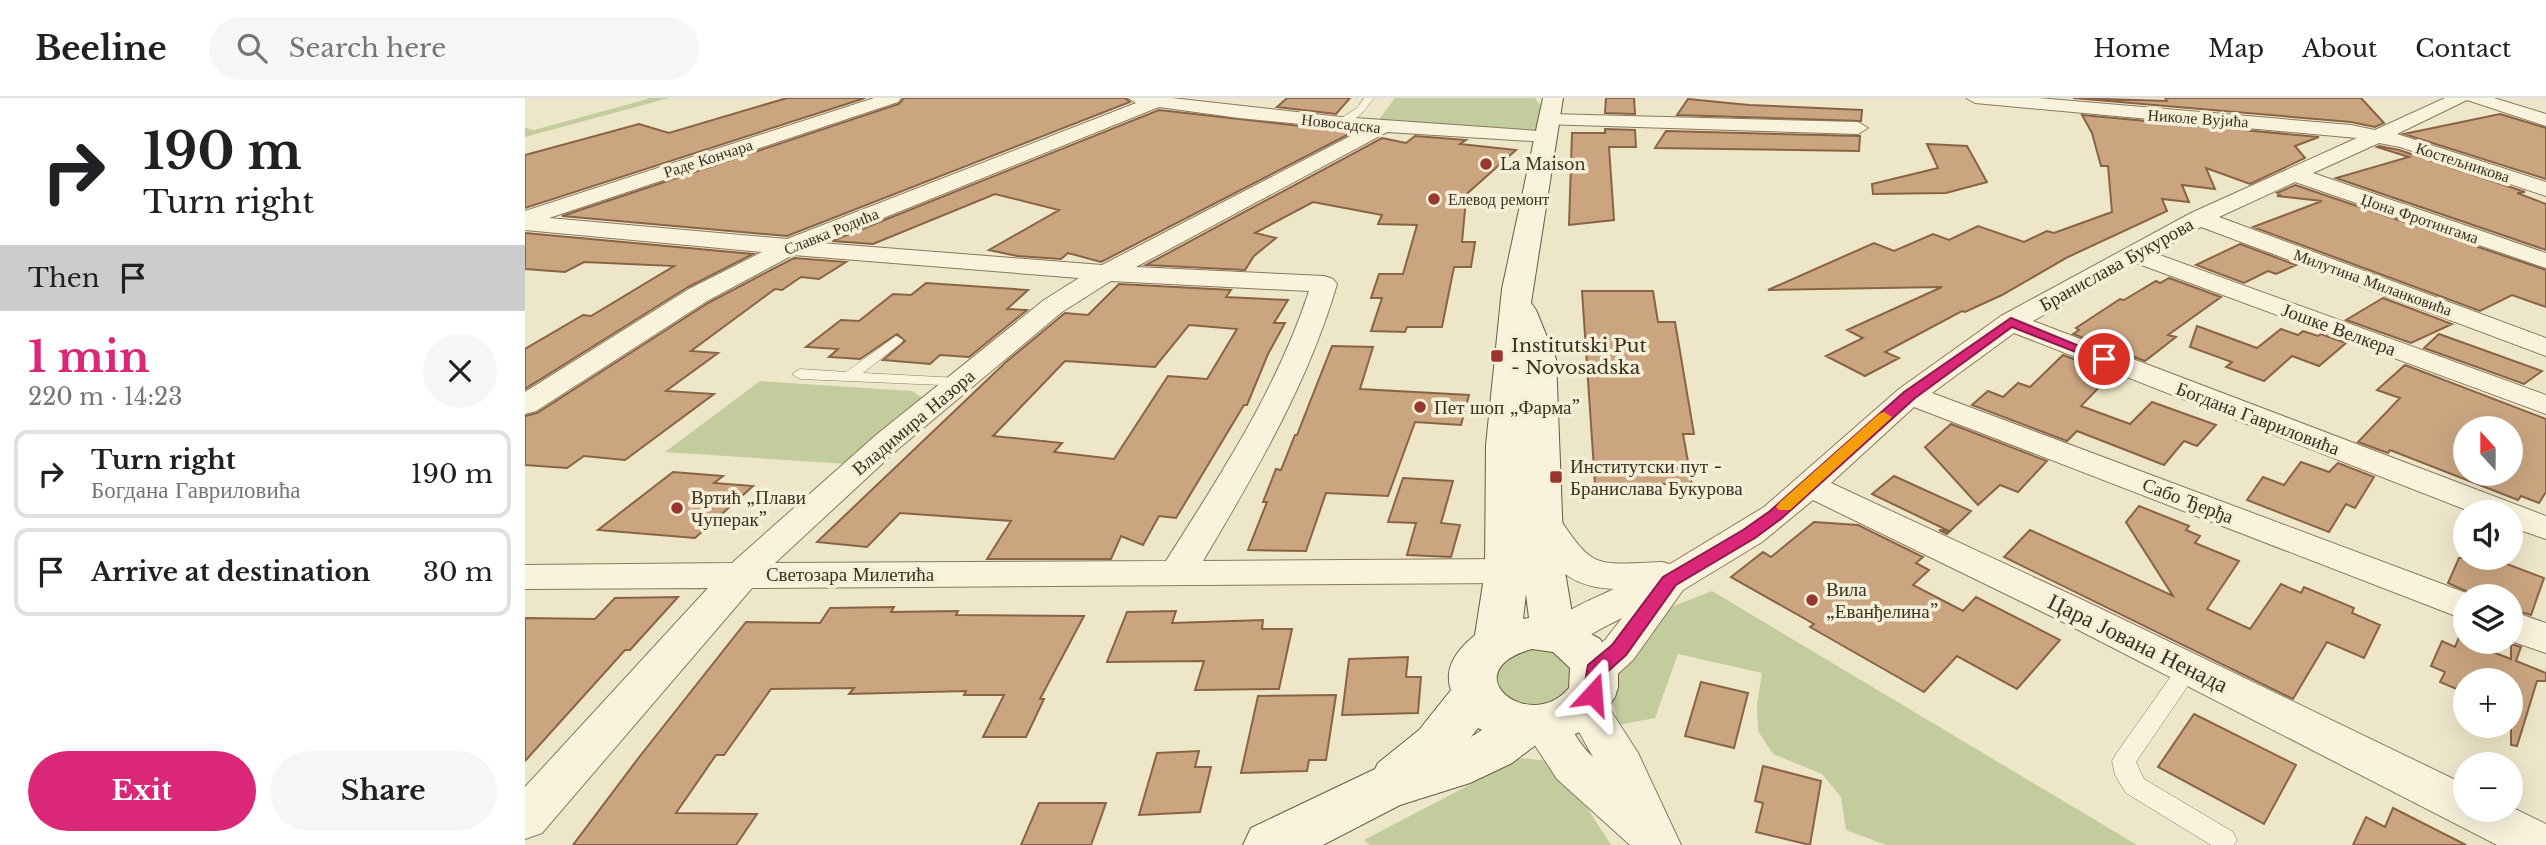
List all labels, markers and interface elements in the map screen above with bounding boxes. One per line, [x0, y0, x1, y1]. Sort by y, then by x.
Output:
search box [209, 17, 699, 80]
text: Beeline [35, 28, 167, 69]
icon: search [233, 29, 271, 67]
text: Search here [289, 32, 446, 64]
text: Home [2094, 34, 2170, 63]
text: Map [2208, 34, 2264, 63]
text: About [2302, 34, 2377, 63]
text: Contact [2415, 34, 2511, 63]
street label: Николе Вујића [2147, 104, 2249, 132]
street label: Новосадска [1300, 109, 1382, 137]
text: 190 m [143, 121, 302, 182]
icon: right [28, 126, 119, 217]
street label: Раде Кончара [661, 134, 755, 182]
street label: Костељникова [2413, 137, 2513, 187]
place label: La Maison [1500, 154, 1585, 174]
marker: La Maison [1478, 156, 1494, 172]
text: Turn right [143, 182, 314, 222]
street label: Џона Фротингама [2359, 188, 2481, 248]
place label: Елевод ремонт [1448, 189, 1549, 209]
marker: Елевод ремонт [1426, 191, 1442, 207]
street label: Славка Родића [781, 203, 881, 259]
street label: Бранислава Букурова [2035, 212, 2198, 316]
street label: Милутина Миланковића [2291, 244, 2455, 320]
icon: arrive [114, 259, 152, 297]
text: Then [28, 262, 100, 294]
street label: Јошке Велкера [2279, 298, 2400, 361]
pin [2074, 329, 2134, 389]
text: 1 min [28, 331, 150, 383]
button: close [423, 334, 497, 408]
place label: Institutski Put - Novosadska [1511, 334, 1647, 379]
icon: arrive [2085, 340, 2123, 378]
marker: Institutski Put - Novosadska [1489, 348, 1505, 364]
street label: Владимира Назора [847, 364, 980, 480]
street label: Богдана Гавриловића [2173, 377, 2343, 460]
text: 220 m · 14:23 [28, 383, 182, 411]
place label: Пет шоп „Фарма” [1434, 396, 1580, 419]
marker: Пет шоп „Фарма” [1412, 399, 1428, 415]
north arrow [2453, 416, 2523, 486]
map controls [2453, 416, 2523, 822]
text: Turn right [91, 444, 236, 476]
icon: right [32, 455, 70, 493]
place label: Институтски пут - Бранислава Букурова [1570, 455, 1743, 500]
text: 190 m [411, 458, 493, 490]
marker: Институтски пут - Бранислава Букурова [1548, 469, 1564, 485]
street label: Сабо Ђерђа [2139, 473, 2237, 529]
text: Богдана Гавриловића [91, 476, 300, 504]
place label: Вртић „Плави Чуперак” [691, 486, 806, 531]
marker: Вртић „Плави Чуперак” [669, 500, 685, 516]
button: sound [2453, 500, 2523, 570]
icon: arrive [32, 553, 70, 591]
text: Arrive at destination [91, 556, 371, 588]
text: 30 m [423, 556, 493, 588]
street label: Светозара Милетића [766, 563, 935, 586]
place label: Вила „Еванђелина” [1826, 578, 1938, 623]
button: layers [2453, 584, 2523, 654]
street label: Цара Јована Ненада [2043, 587, 2233, 699]
marker: Вила „Еванђелина” [1804, 592, 1820, 608]
position arrow [1556, 657, 1630, 731]
button: + [2453, 668, 2523, 738]
button: Exit [28, 751, 256, 831]
button: Share [270, 751, 497, 831]
button: − [2453, 752, 2523, 822]

